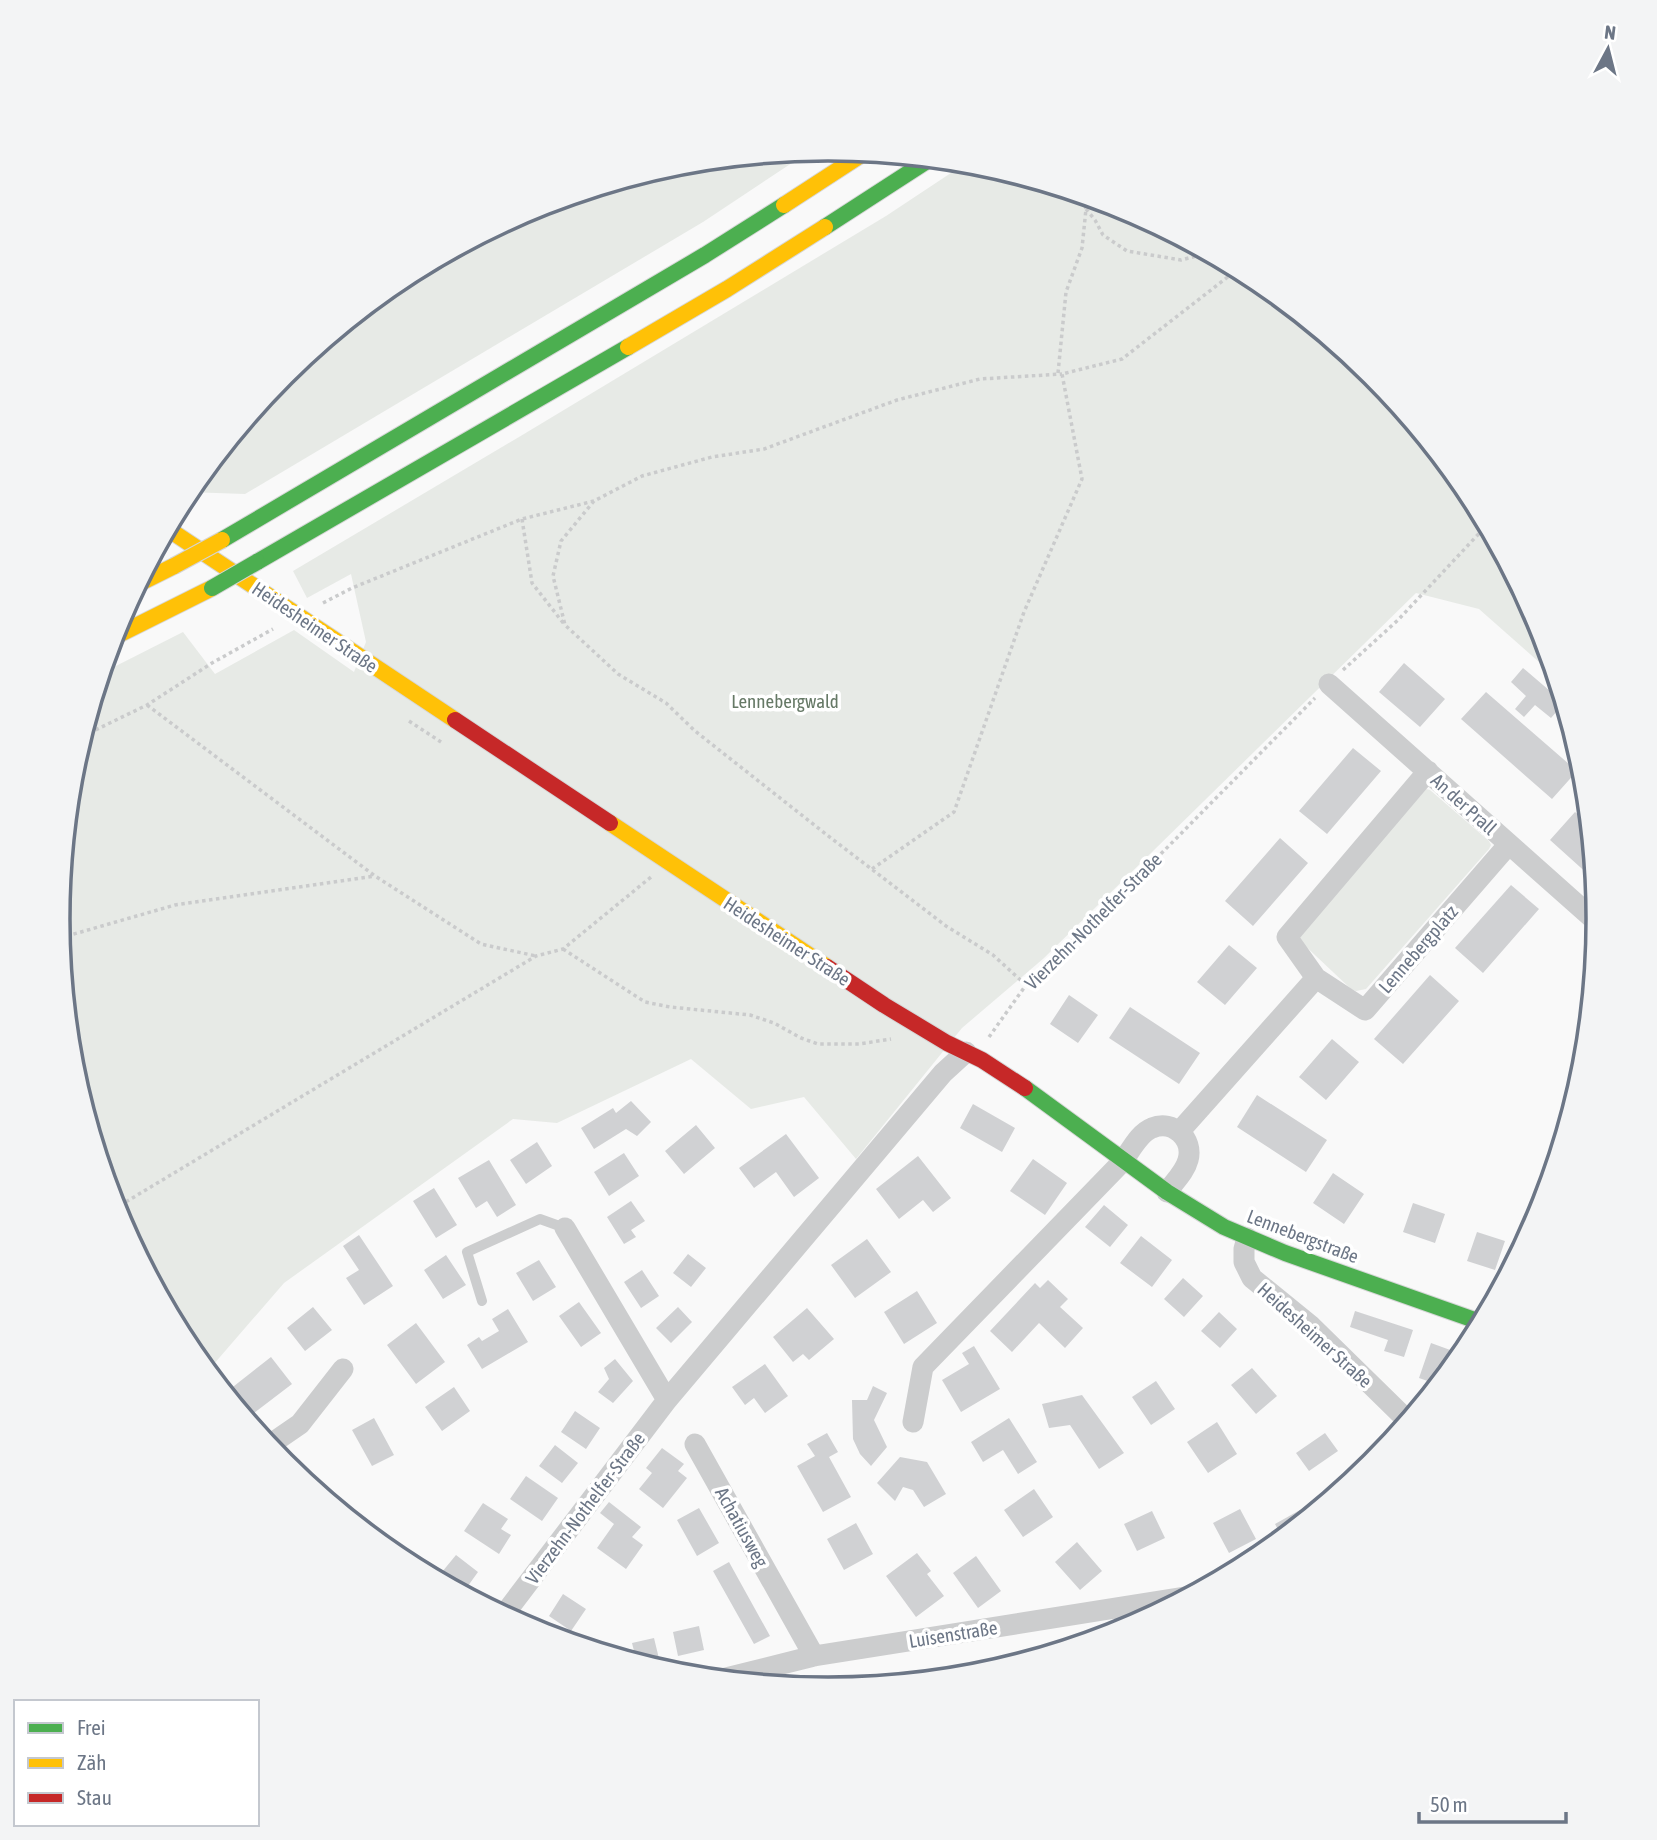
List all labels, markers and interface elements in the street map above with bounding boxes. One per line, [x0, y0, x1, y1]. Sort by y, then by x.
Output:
north arrow [1573, 14, 1643, 84]
text: N [1603, 21, 1617, 44]
street label: Heidesheimer Straße [248, 577, 382, 677]
park label: Lennebergwald [731, 690, 839, 712]
street label: An der Prall [1427, 769, 1501, 839]
street label: Vierzehn-Nothelfer-Straße [1020, 848, 1166, 994]
street label: Heidesheimer Straße [720, 892, 854, 990]
street label: Lennebergplatz [1374, 901, 1462, 997]
street label: Lennebergstraße [1244, 1205, 1362, 1267]
street label: Heidesheimer Straße [1253, 1278, 1377, 1392]
street label: Vierzehn-Nothelfer-Straße [521, 1428, 649, 1588]
street label: Achatiusweg [711, 1483, 773, 1572]
street label: Luisenstraße [907, 1616, 999, 1652]
legend [14, 1700, 259, 1826]
text: Frei [77, 1715, 106, 1739]
text: Zäh [77, 1750, 106, 1774]
scale bar [1419, 1780, 1566, 1824]
text: Stau [77, 1785, 112, 1809]
text: 50 m [1430, 1792, 1468, 1816]

